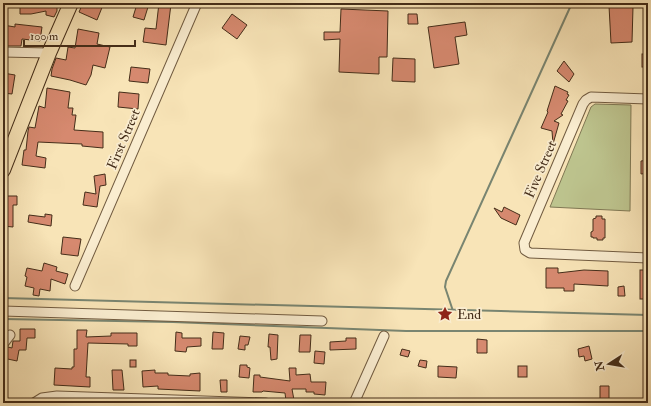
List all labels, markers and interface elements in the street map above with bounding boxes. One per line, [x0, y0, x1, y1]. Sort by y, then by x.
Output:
scale bar [24, 22, 135, 48]
text: 100 m [30, 29, 59, 44]
street label: First Street [103, 106, 144, 172]
street label: Five Street [521, 137, 560, 200]
place icon: End [436, 305, 454, 323]
place label: End [457, 306, 481, 323]
north arrow [589, 344, 629, 384]
text: N [592, 359, 607, 373]

